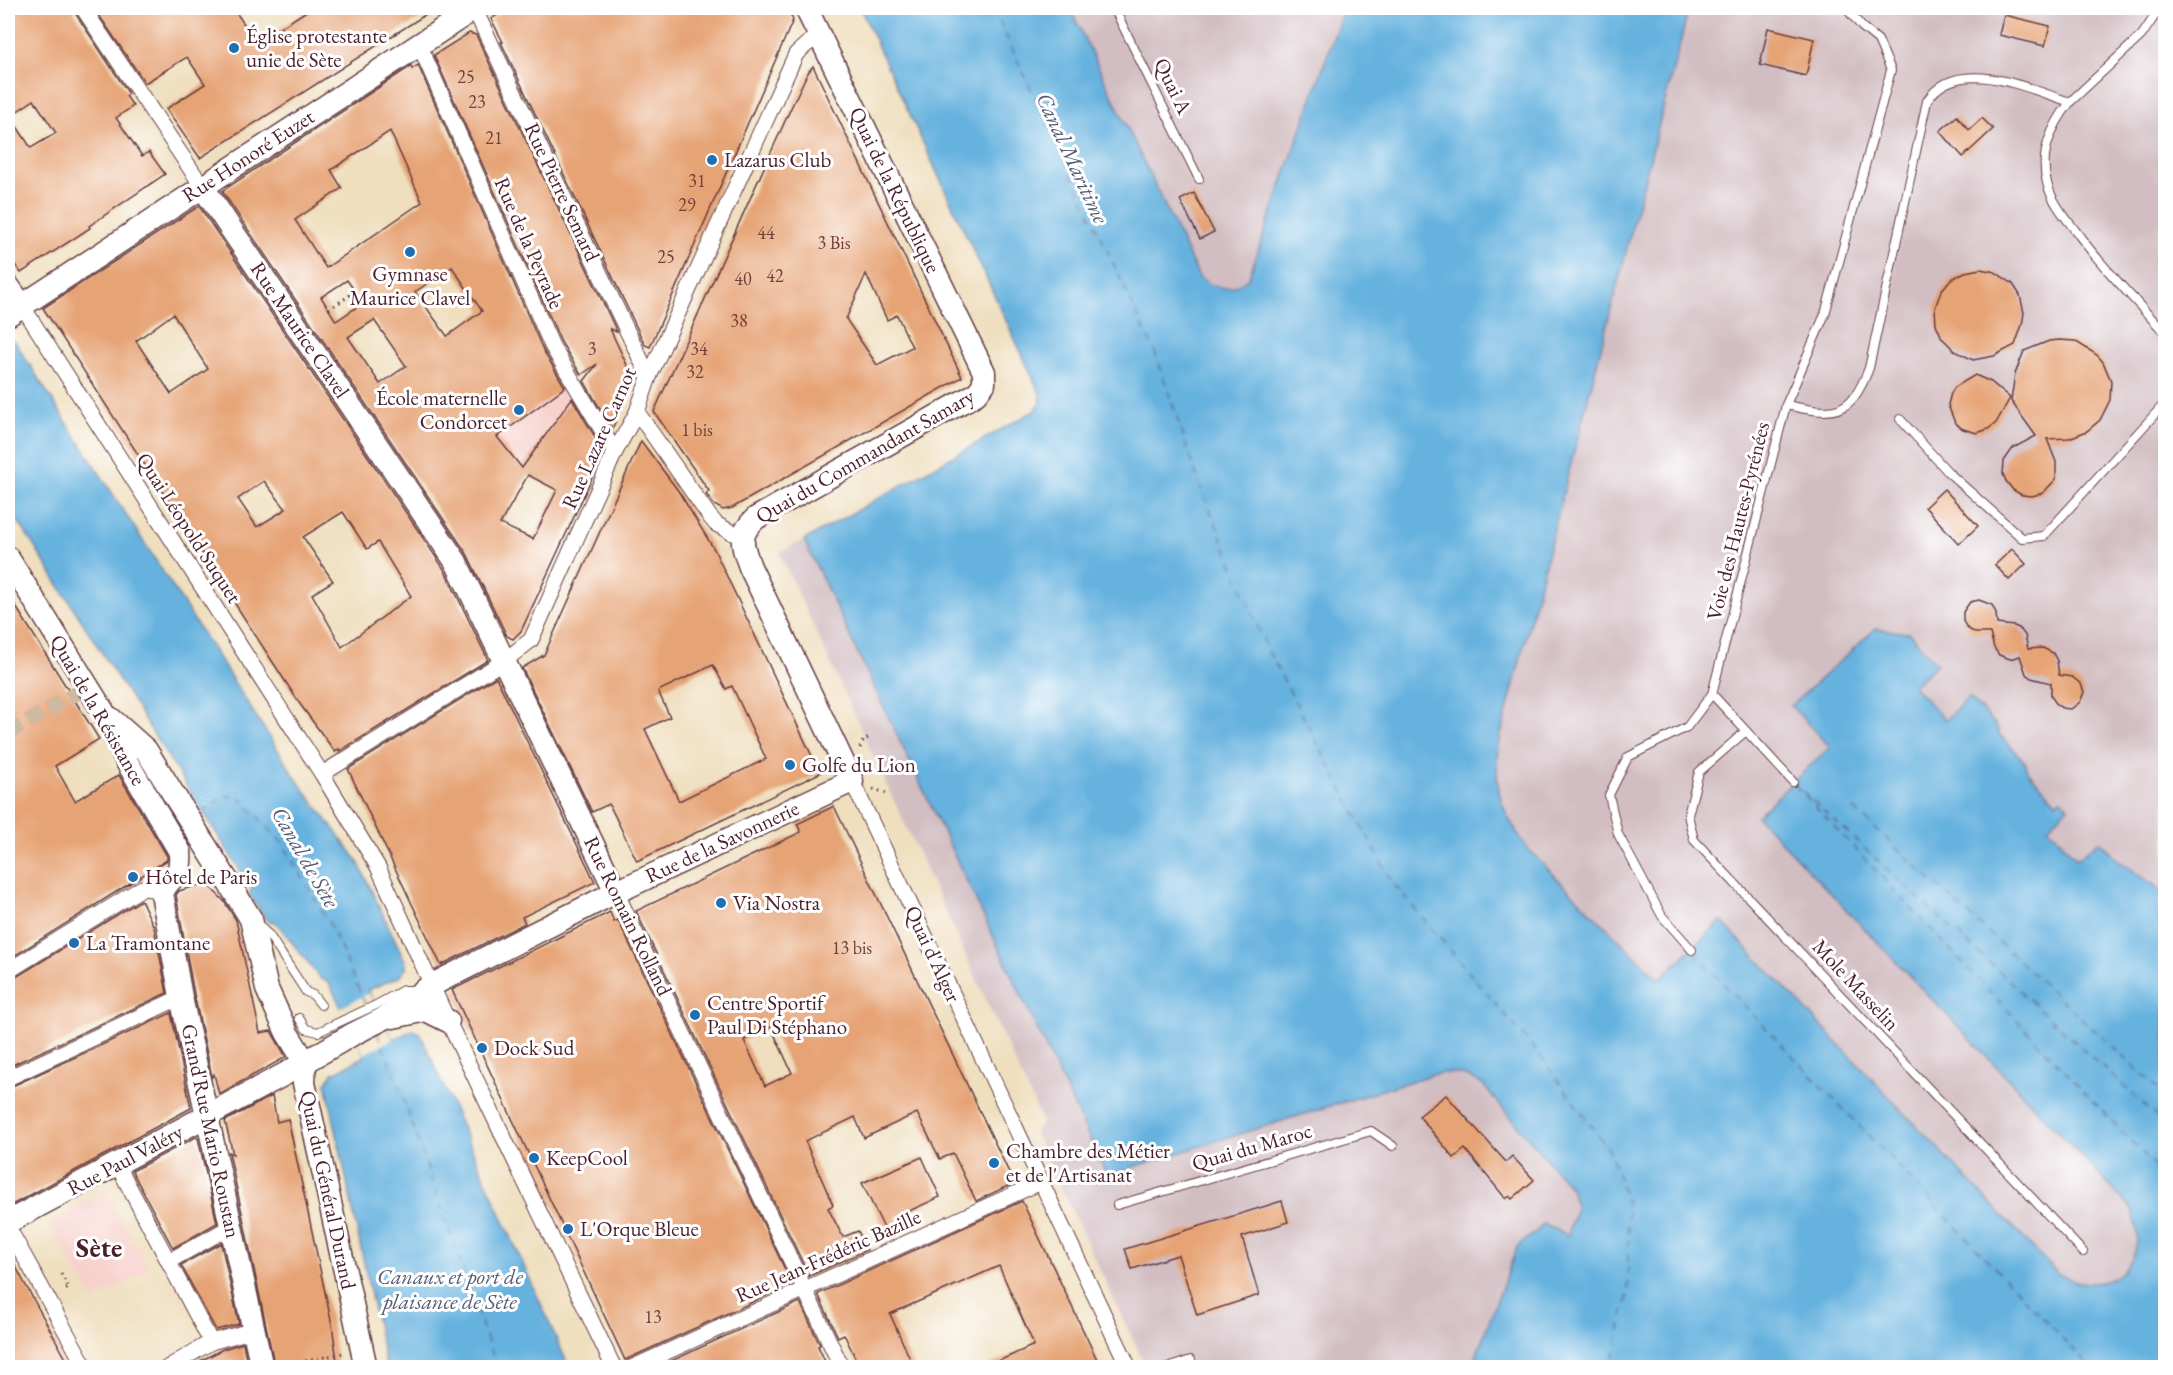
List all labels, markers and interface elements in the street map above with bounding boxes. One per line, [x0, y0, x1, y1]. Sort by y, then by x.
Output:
place label: Église protestante unie de Sète [246, 22, 387, 73]
marker: Église protestante unie de Sète [227, 41, 241, 55]
street label: Quai A [1147, 53, 1199, 119]
house number: 25 [457, 65, 475, 88]
water label: Canal Maritime [1030, 88, 1116, 229]
house number: 23 [468, 90, 486, 113]
street label: Quai de la République [843, 102, 947, 278]
street label: Rue Honoré Euzet [176, 103, 319, 208]
street label: Rue Pierre Semard [519, 118, 607, 266]
house number: 21 [485, 126, 503, 149]
place label: Lazarus Club [724, 146, 832, 173]
marker: Lazarus Club [705, 153, 719, 167]
house number: 31 [688, 169, 706, 192]
street label: Rue de la Peyrade [488, 173, 571, 313]
house number: 29 [678, 193, 696, 216]
house number: 44 [757, 221, 775, 244]
house number: 3 Bis [817, 231, 851, 254]
marker: Gymnase Maurice Clavel [403, 245, 417, 259]
house number: 25 [657, 245, 675, 268]
street label: Rue Maurice Clavel [245, 256, 356, 403]
place label: Gymnase Maurice Clavel [350, 260, 470, 311]
house number: 42 [766, 264, 784, 287]
house number: 40 [734, 267, 752, 290]
house number: 38 [730, 309, 748, 332]
house number: 3 [588, 337, 596, 360]
house number: 34 [690, 337, 708, 360]
house number: 32 [686, 360, 704, 383]
street label: Rue Lazare Carnot [555, 362, 642, 513]
street label: Quai du Commandant Samary [751, 381, 980, 530]
place label: École maternelle Condorcet [376, 384, 507, 435]
marker: École maternelle Condorcet [512, 403, 526, 417]
house number: 1 bis [681, 418, 713, 441]
street label: Voie des Hautes-Pyrénées [1700, 419, 1775, 623]
street label: Quai Léopold Suquet [130, 447, 248, 609]
street label: Quai de la Résistance [43, 630, 153, 790]
place label: Golfe du Lion [802, 751, 916, 778]
marker: Golfe du Lion [783, 758, 797, 772]
street label: Rue de la Savonnerie [641, 794, 803, 889]
water label: Canal de Sète [265, 802, 346, 913]
street label: Rue Romain Rolland [578, 832, 679, 1000]
place label: Hôtel de Paris [145, 863, 258, 890]
marker: Hôtel de Paris [126, 870, 140, 884]
place label: Via Nostra [733, 889, 821, 916]
marker: Via Nostra [714, 896, 728, 910]
street label: Quai d'Alger [898, 901, 968, 1007]
place label: La Tramontane [86, 929, 210, 956]
street label: Mole Masselin [1807, 933, 1906, 1036]
marker: La Tramontane [67, 936, 81, 950]
house number: 13 bis [832, 936, 872, 959]
place label: Centre Sportif Paul Di Stéphano [707, 989, 847, 1040]
marker: Centre Sportif Paul Di Stéphano [688, 1008, 702, 1022]
street label: Grand'Rue Mario Roustan [176, 1021, 247, 1240]
place label: Dock Sud [494, 1034, 575, 1061]
marker: Dock Sud [475, 1041, 489, 1055]
street label: Quai du Général Durand [293, 1088, 363, 1292]
street label: Rue Paul Valéry [62, 1117, 188, 1201]
street label: Quai du Maroc [1189, 1117, 1315, 1177]
place label: Chambre des Métier et de l'Artisanat [1006, 1137, 1170, 1188]
place label: KeepCool [546, 1144, 628, 1171]
marker: KeepCool [527, 1151, 541, 1165]
marker: Chambre des Métier et de l'Artisanat [987, 1156, 1001, 1170]
street label: Rue Jean-Frédéric Bazille [731, 1203, 925, 1309]
place label: L'Orque Bleue [580, 1215, 699, 1242]
marker: L'Orque Bleue [561, 1222, 575, 1236]
district label: Sète [76, 1230, 122, 1265]
water label: Canaux et port de plaisance de Sète [377, 1262, 523, 1316]
house number: 13 [644, 1305, 662, 1328]

